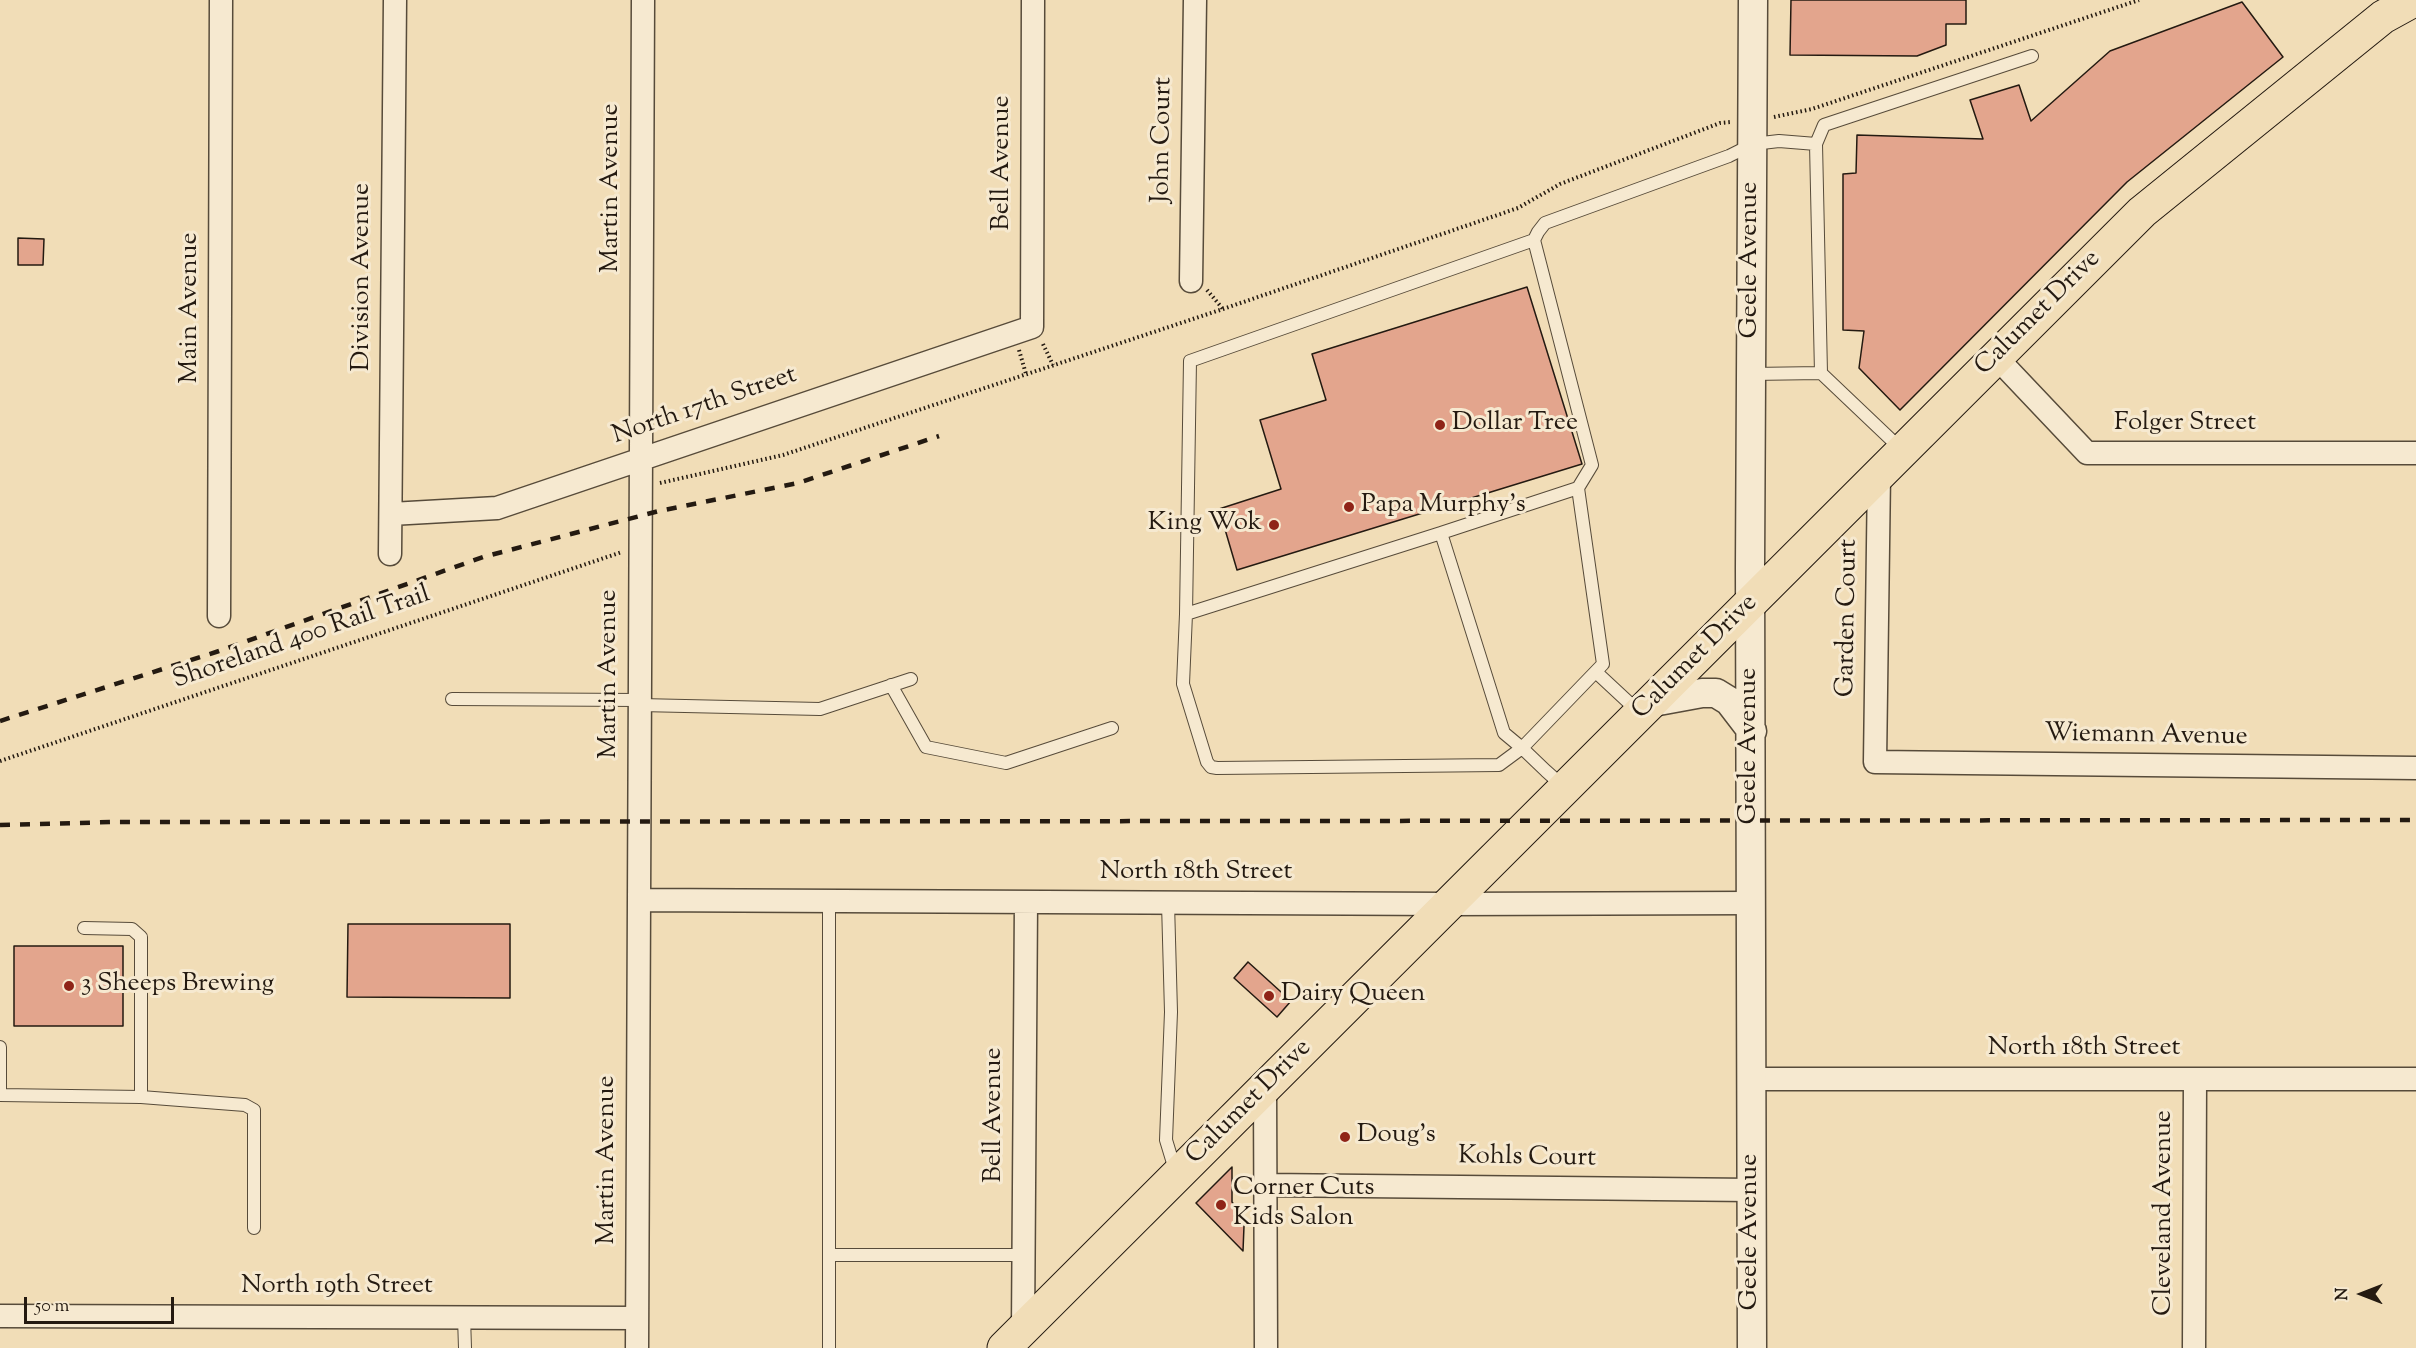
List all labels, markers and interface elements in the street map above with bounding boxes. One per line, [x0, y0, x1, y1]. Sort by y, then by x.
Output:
street label: John Court [1147, 77, 1181, 203]
street label: Bell Avenue [988, 95, 1020, 231]
street label: Martin Avenue [597, 103, 629, 273]
street label: Geele Avenue [1736, 182, 1768, 338]
street label: Division Avenue [348, 183, 380, 371]
street label: Main Avenue [176, 232, 208, 384]
street label: Calumet Drive [1970, 245, 2108, 383]
street label: North 17th Street [609, 361, 801, 453]
place label: Dollar Tree [1452, 409, 1578, 441]
street label: Folger Street [2114, 409, 2256, 441]
marker: Dollar Tree [1433, 418, 1447, 432]
place label: Papa Murphy's [1361, 491, 1526, 523]
marker: Papa Murphy's [1342, 500, 1356, 514]
place label: King Wok [1148, 509, 1262, 541]
marker: King Wok [1267, 518, 1281, 532]
street label: Garden Court [1832, 539, 1866, 697]
street label: Shoreland 400 Rail Trail [169, 580, 435, 698]
street label: Martin Avenue [595, 589, 627, 759]
street label: Calumet Drive [1627, 589, 1765, 727]
street label: Geele Avenue [1735, 668, 1767, 824]
street label: Wiemann Avenue [2044, 720, 2248, 754]
street label: North 18th Street [1100, 858, 1292, 890]
place label: 3 Sheeps Brewing [81, 970, 274, 1002]
marker: 3 Sheeps Brewing [62, 979, 76, 993]
place label: Dairy Queen [1281, 980, 1425, 1012]
marker: Dairy Queen [1262, 989, 1276, 1003]
street label: Calumet Drive [1181, 1034, 1319, 1172]
street label: North 18th Street [1988, 1034, 2180, 1066]
street label: Bell Avenue [980, 1047, 1012, 1183]
street label: Martin Avenue [593, 1075, 625, 1245]
street label: Cleveland Avenue [2150, 1110, 2182, 1316]
place label: Doug's [1357, 1121, 1436, 1153]
marker: Doug's [1338, 1130, 1352, 1144]
street label: Kohls Court [1458, 1142, 1596, 1176]
street label: Geele Avenue [1736, 1154, 1768, 1310]
place label: Corner Cuts Kids Salon [1233, 1174, 1374, 1236]
marker: Corner Cuts Kids Salon [1214, 1198, 1228, 1212]
north arrow [2332, 1264, 2392, 1324]
street label: North 19th Street [241, 1272, 433, 1304]
scale bar [27, 1285, 177, 1323]
text: N [2332, 1288, 2355, 1300]
text: 50 m [35, 1294, 69, 1320]

